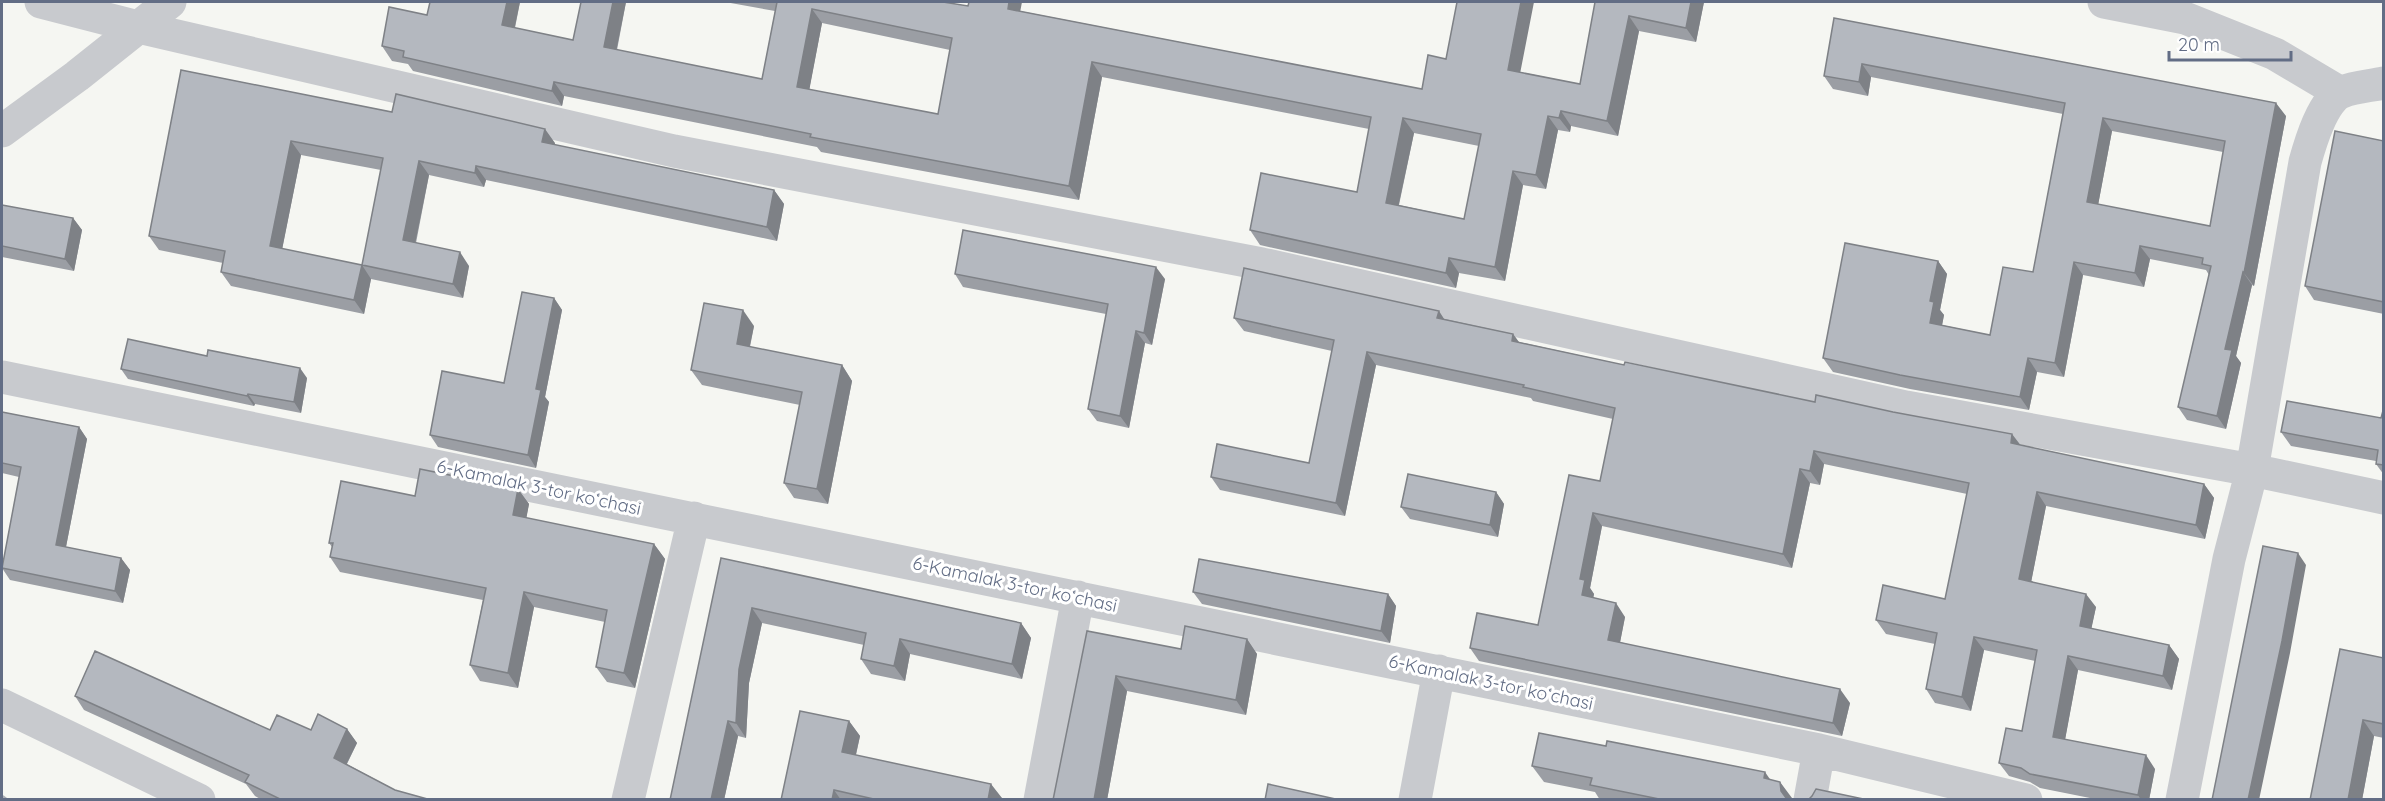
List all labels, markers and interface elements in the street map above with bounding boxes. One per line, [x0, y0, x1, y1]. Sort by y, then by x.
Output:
scale bar [2169, 24, 2290, 62]
text: 20 m [2178, 33, 2220, 56]
street label: 6-Kamalak 3-tor koʻchasi [435, 454, 643, 520]
street label: 6-Kamalak 3-tor koʻchasi [911, 551, 1119, 617]
street label: 6-Kamalak 3-tor koʻchasi [1387, 649, 1595, 715]

